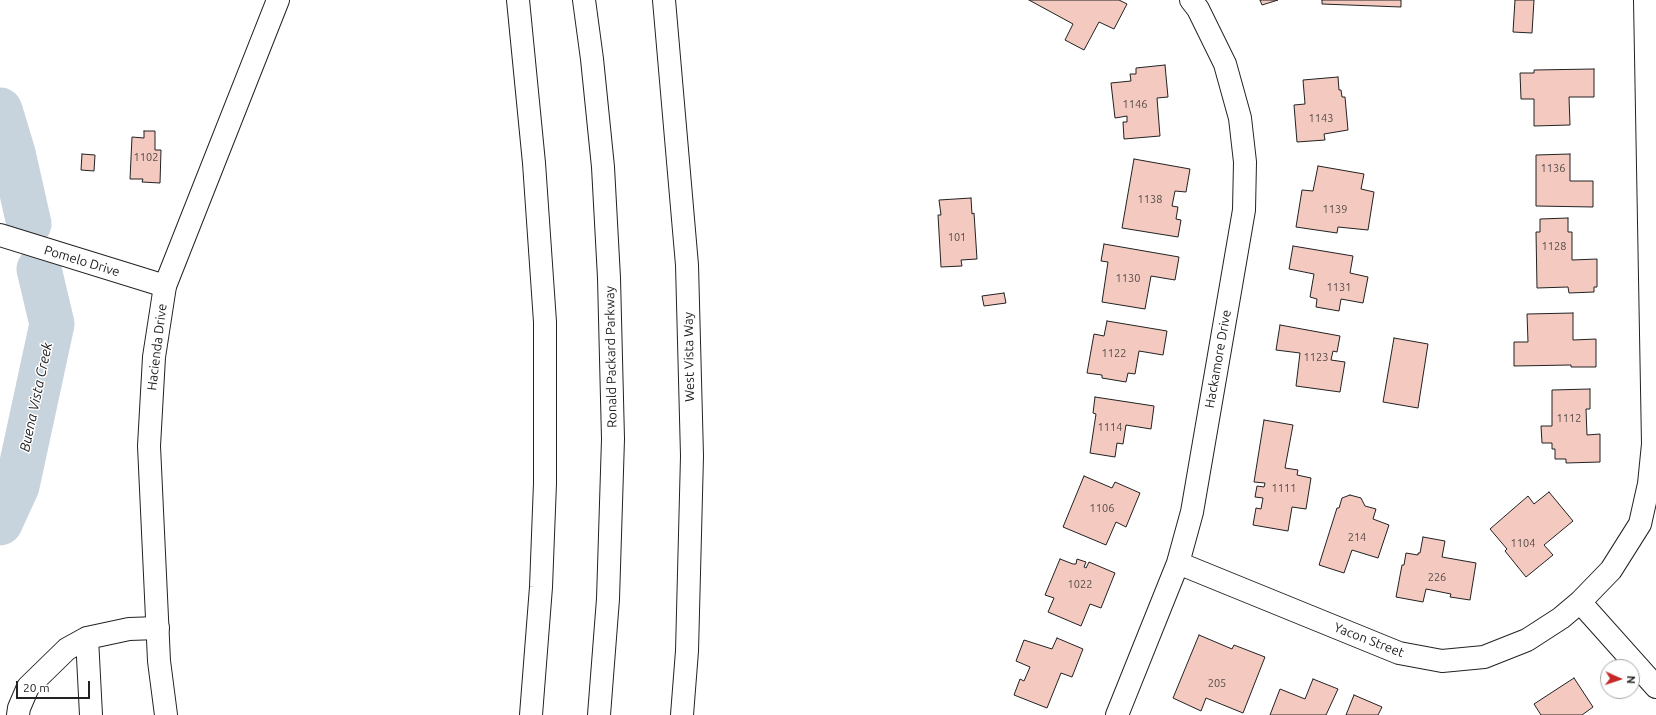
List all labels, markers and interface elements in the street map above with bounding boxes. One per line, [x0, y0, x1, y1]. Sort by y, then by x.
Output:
house number: 1146 [1123, 97, 1147, 111]
house number: 1143 [1309, 111, 1333, 125]
house number: 1102 [134, 150, 158, 164]
house number: 1136 [1541, 161, 1565, 175]
house number: 1138 [1138, 192, 1162, 206]
house number: 1139 [1323, 202, 1347, 216]
house number: 101 [948, 230, 966, 244]
house number: 1128 [1542, 239, 1566, 253]
street label: Pomelo Drive [42, 242, 122, 280]
house number: 1130 [1116, 271, 1140, 285]
house number: 1131 [1327, 280, 1351, 294]
street label: Ronald Packard Parkway [602, 286, 620, 428]
street label: Hacienda Drive [144, 303, 170, 391]
street label: Hackamore Drive [1202, 309, 1234, 409]
street label: West Vista Way [680, 312, 698, 402]
water label: Buena Vista Creek [16, 341, 56, 453]
house number: 1122 [1102, 346, 1126, 360]
house number: 1123 [1304, 350, 1328, 364]
house number: 1112 [1557, 411, 1581, 425]
house number: 1114 [1098, 420, 1122, 434]
house number: 1111 [1272, 481, 1296, 495]
house number: 1106 [1090, 501, 1114, 515]
house number: 214 [1348, 530, 1366, 544]
house number: 1104 [1511, 536, 1535, 550]
house number: 226 [1428, 570, 1446, 584]
house number: 1022 [1068, 577, 1092, 591]
street label: Yacon Street [1332, 619, 1406, 661]
north arrow [1600, 659, 1640, 699]
scale bar [18, 673, 92, 699]
text: N [1625, 675, 1637, 684]
house number: 205 [1208, 676, 1226, 690]
text: 20 m [23, 681, 50, 694]

